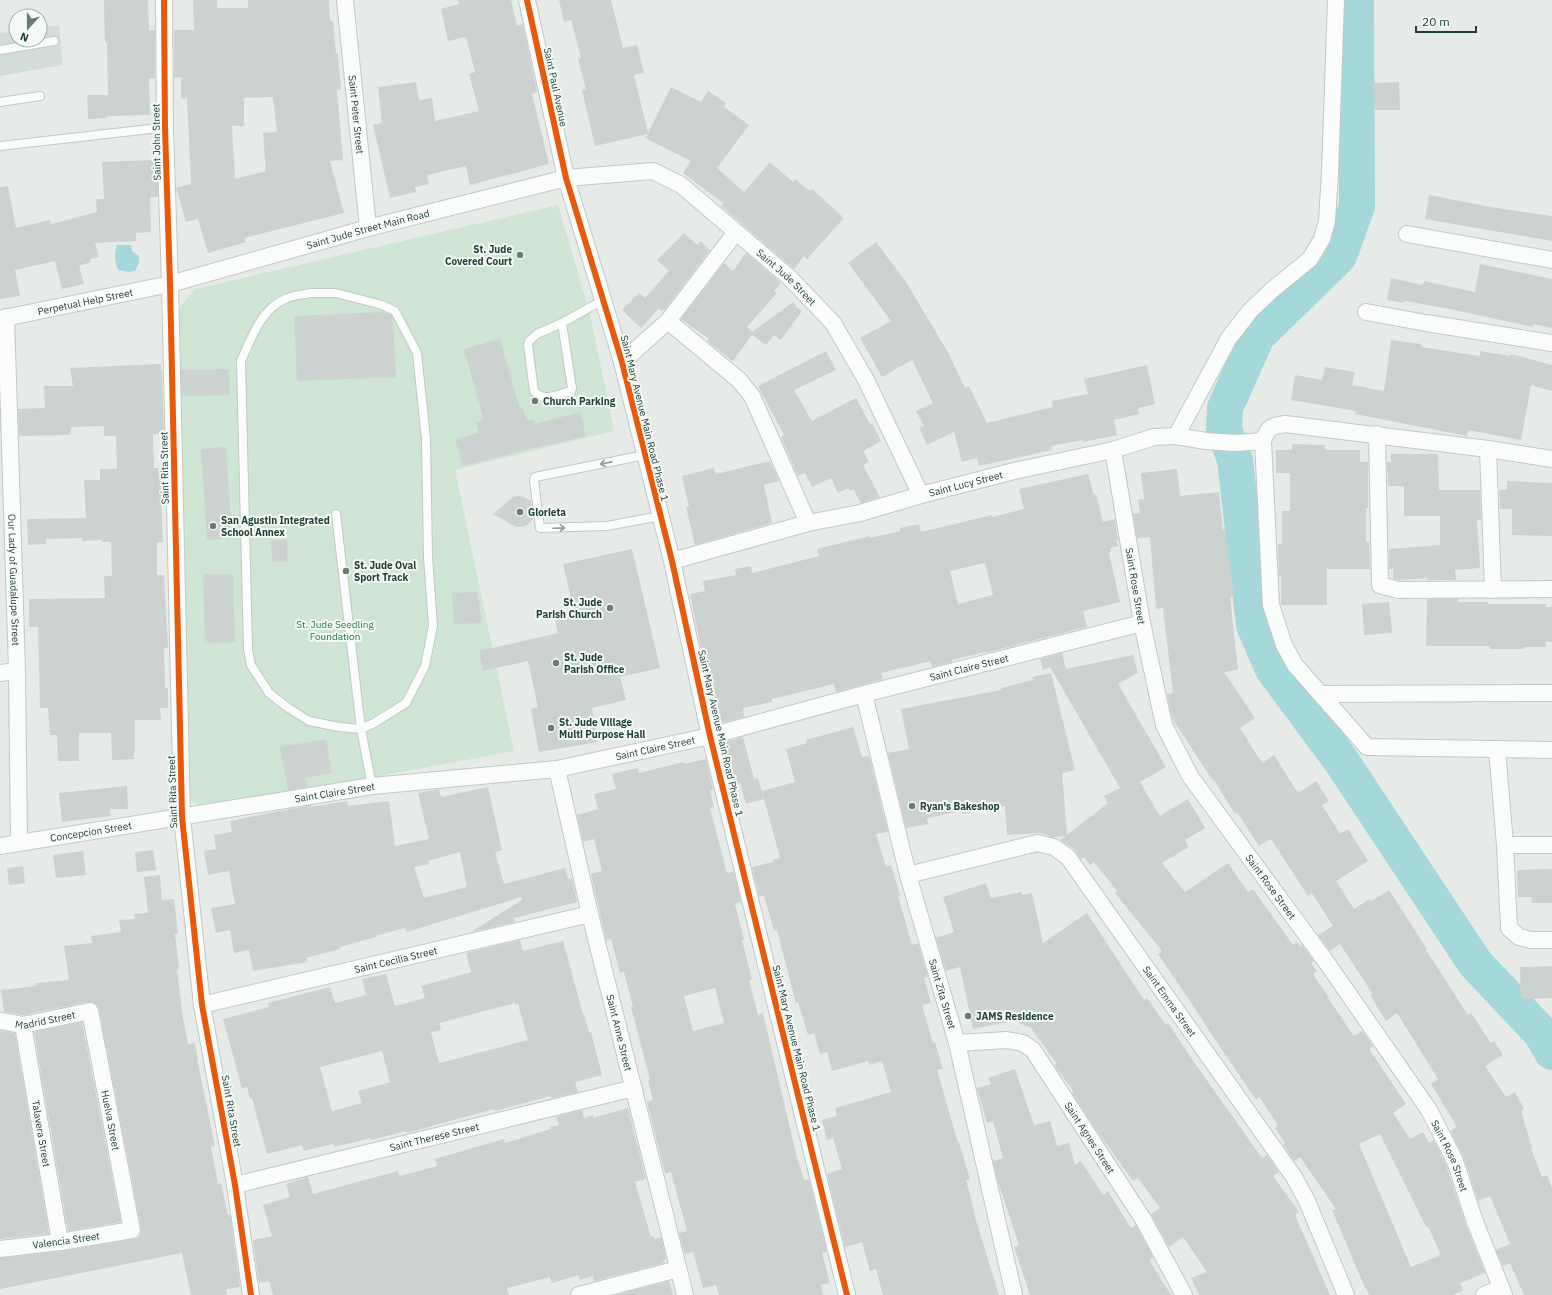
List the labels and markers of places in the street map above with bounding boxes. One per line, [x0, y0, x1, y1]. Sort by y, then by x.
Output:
place label: St. Jude Covered Court [445, 243, 512, 268]
marker: St. Jude Covered Court [515, 250, 525, 260]
place label: Church Parking [543, 395, 616, 408]
marker: Church Parking [530, 396, 540, 406]
place label: Glorieta [528, 506, 566, 519]
marker: Glorieta [515, 507, 525, 517]
place label: San Agustin Integrated School Annex [221, 514, 330, 539]
marker: San Agustin Integrated School Annex [208, 521, 218, 531]
place label: St. Jude Oval Sport Track [354, 559, 416, 584]
marker: St. Jude Oval Sport Track [341, 566, 351, 576]
place label: St. Jude Parish Church [536, 596, 602, 621]
marker: St. Jude Parish Church [605, 603, 615, 613]
place label: St. Jude Parish Office [564, 651, 625, 676]
marker: St. Jude Parish Office [551, 658, 561, 668]
place label: St. Jude Village Multi Purpose Hall [559, 716, 645, 741]
marker: St. Jude Village Multi Purpose Hall [546, 723, 556, 733]
place label: Ryan's Bakeshop [920, 800, 1000, 813]
marker: Ryan's Bakeshop [907, 801, 917, 811]
place label: JAMS Residence [976, 1010, 1054, 1023]
marker: JAMS Residence [963, 1011, 973, 1021]

